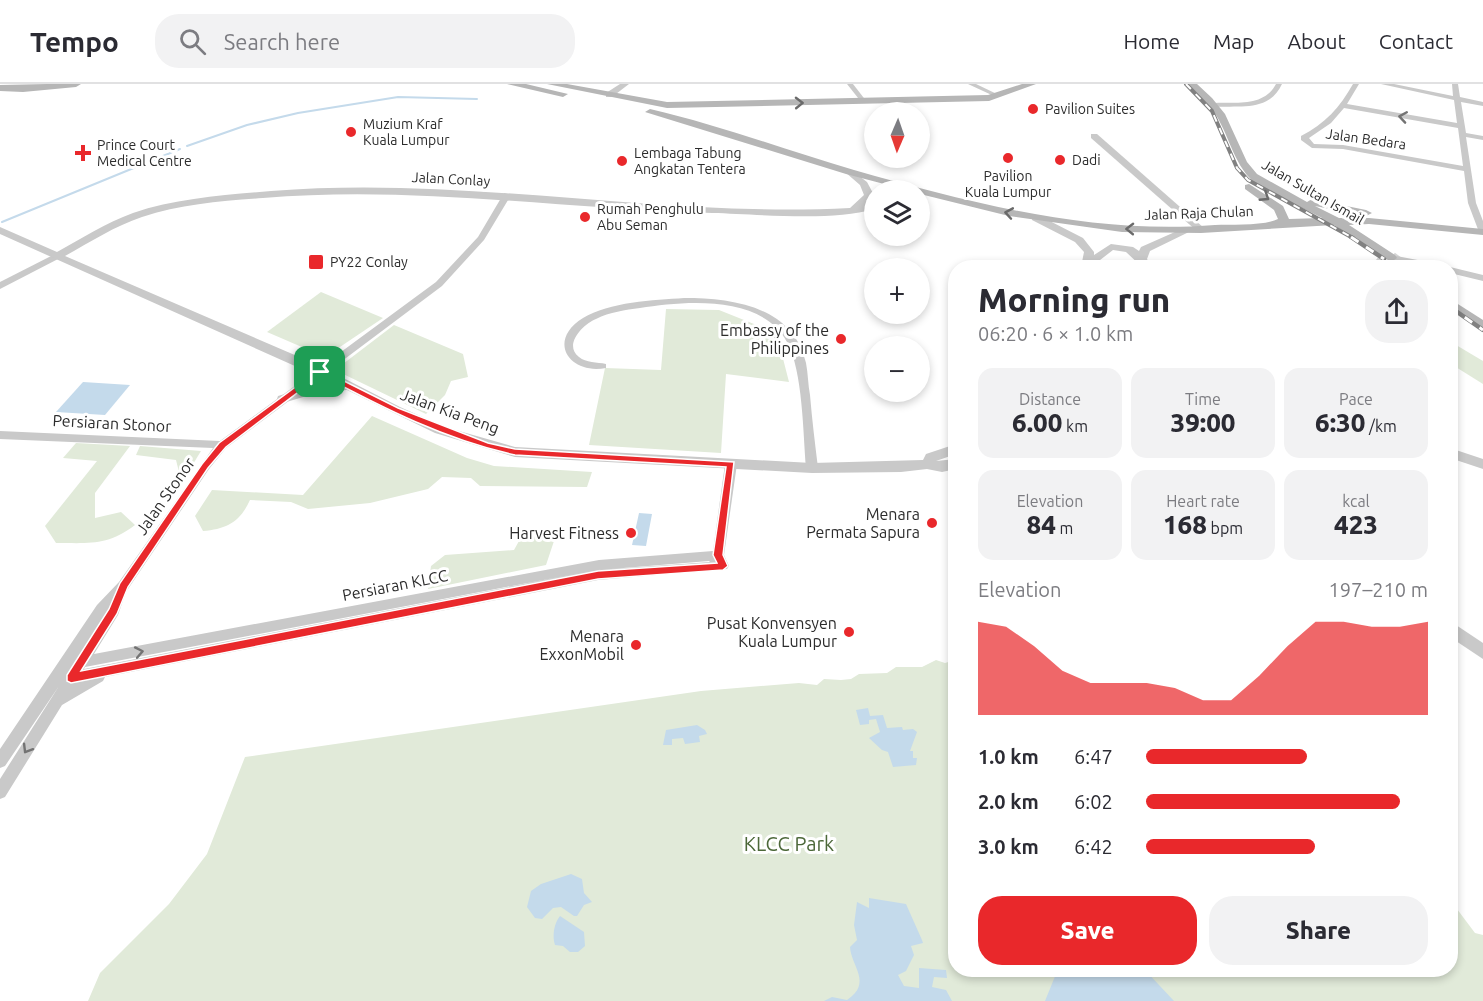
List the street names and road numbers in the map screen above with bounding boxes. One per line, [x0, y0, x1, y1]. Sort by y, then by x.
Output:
street label: Jalan Bedara [1325, 125, 1407, 153]
street label: Jalan Sultan Ismail [1259, 156, 1367, 228]
street label: Jalan Conlay [411, 169, 491, 189]
street label: Jalan Raja Chulan [1144, 203, 1254, 223]
street label: Jalan Kia Peng [398, 385, 502, 437]
street label: Persiaran Stonor [52, 411, 172, 435]
street label: Jalan Stonor [132, 454, 198, 538]
street label: Persiaran KLCC [341, 566, 449, 604]

